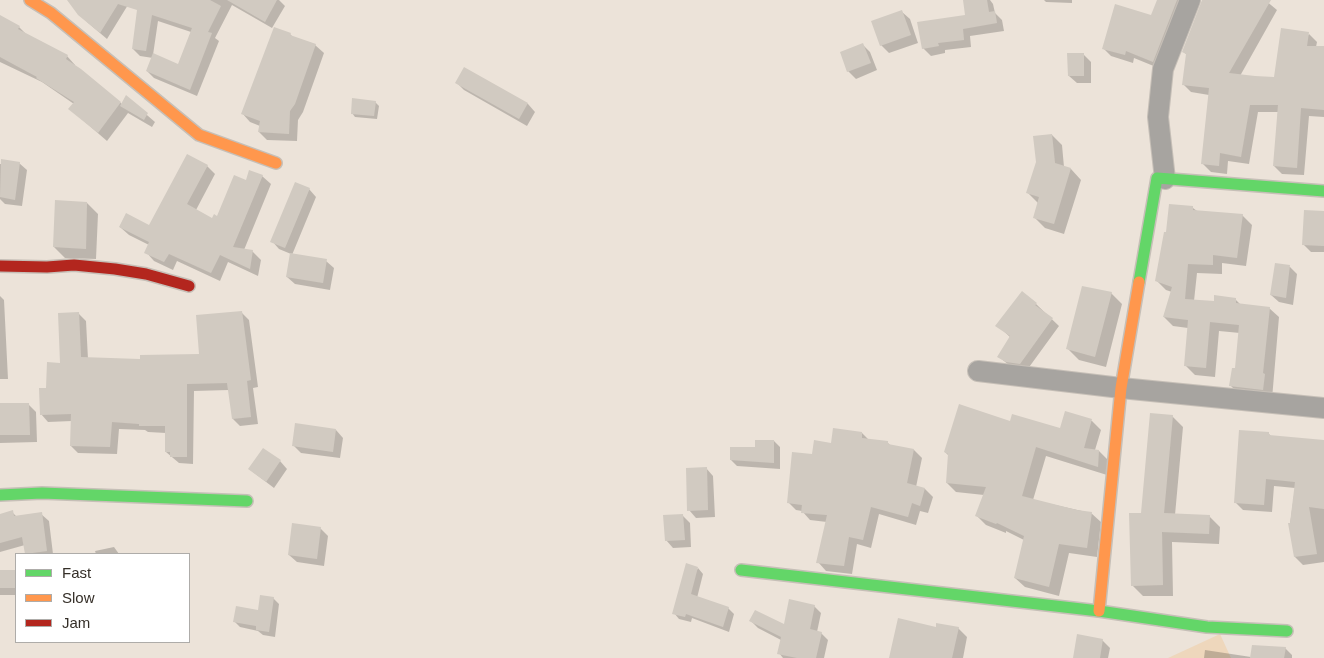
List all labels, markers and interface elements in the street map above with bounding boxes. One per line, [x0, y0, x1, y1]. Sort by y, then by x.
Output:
legend [15, 553, 190, 643]
text: Fast [62, 564, 91, 581]
text: Slow [62, 589, 95, 606]
text: Jam [62, 614, 90, 631]

